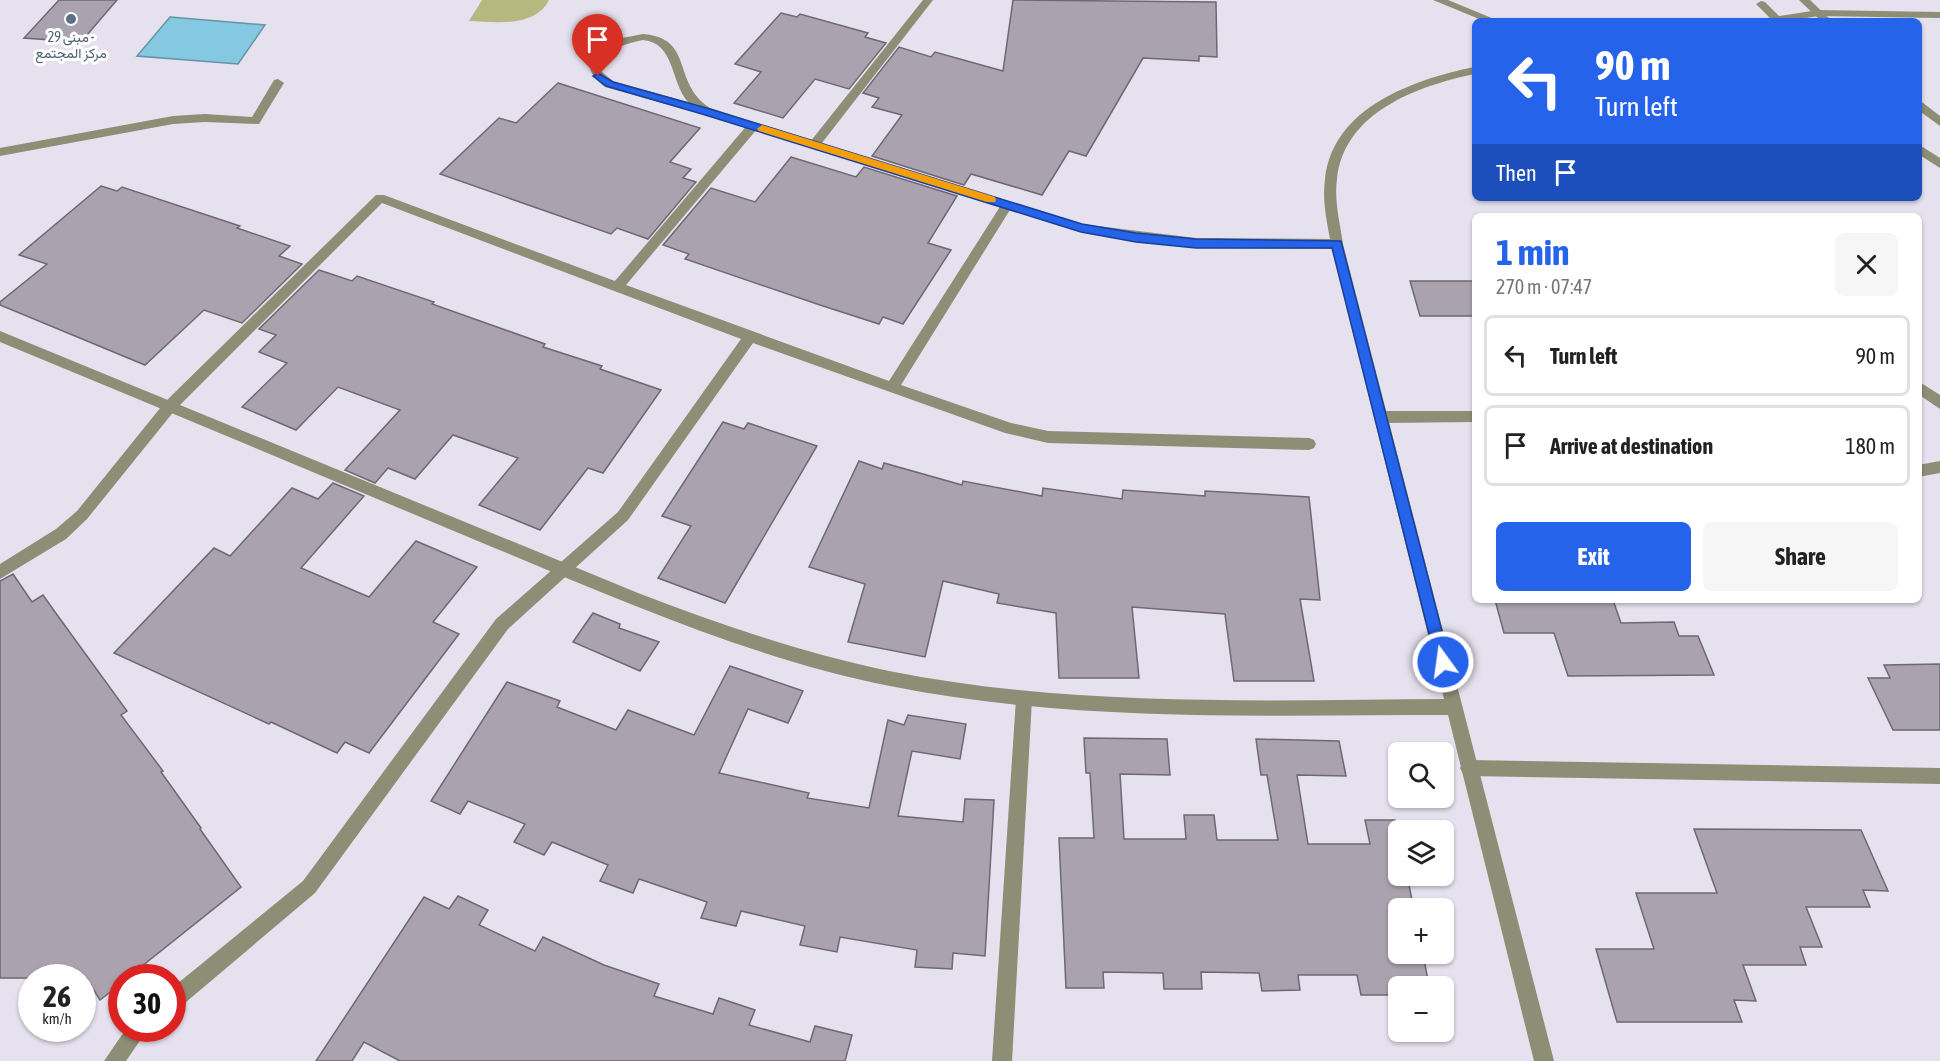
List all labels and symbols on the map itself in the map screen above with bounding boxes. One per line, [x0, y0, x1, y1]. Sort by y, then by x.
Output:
marker: مبنى 29 - مركز المجتمع [64, 12, 78, 26]
pin [572, 14, 623, 76]
place label: مبنى 29 - مركز المجتمع [35, 29, 107, 64]
position arrow [1411, 630, 1475, 694]
speed limit sign: 30 [108, 964, 186, 1042]

